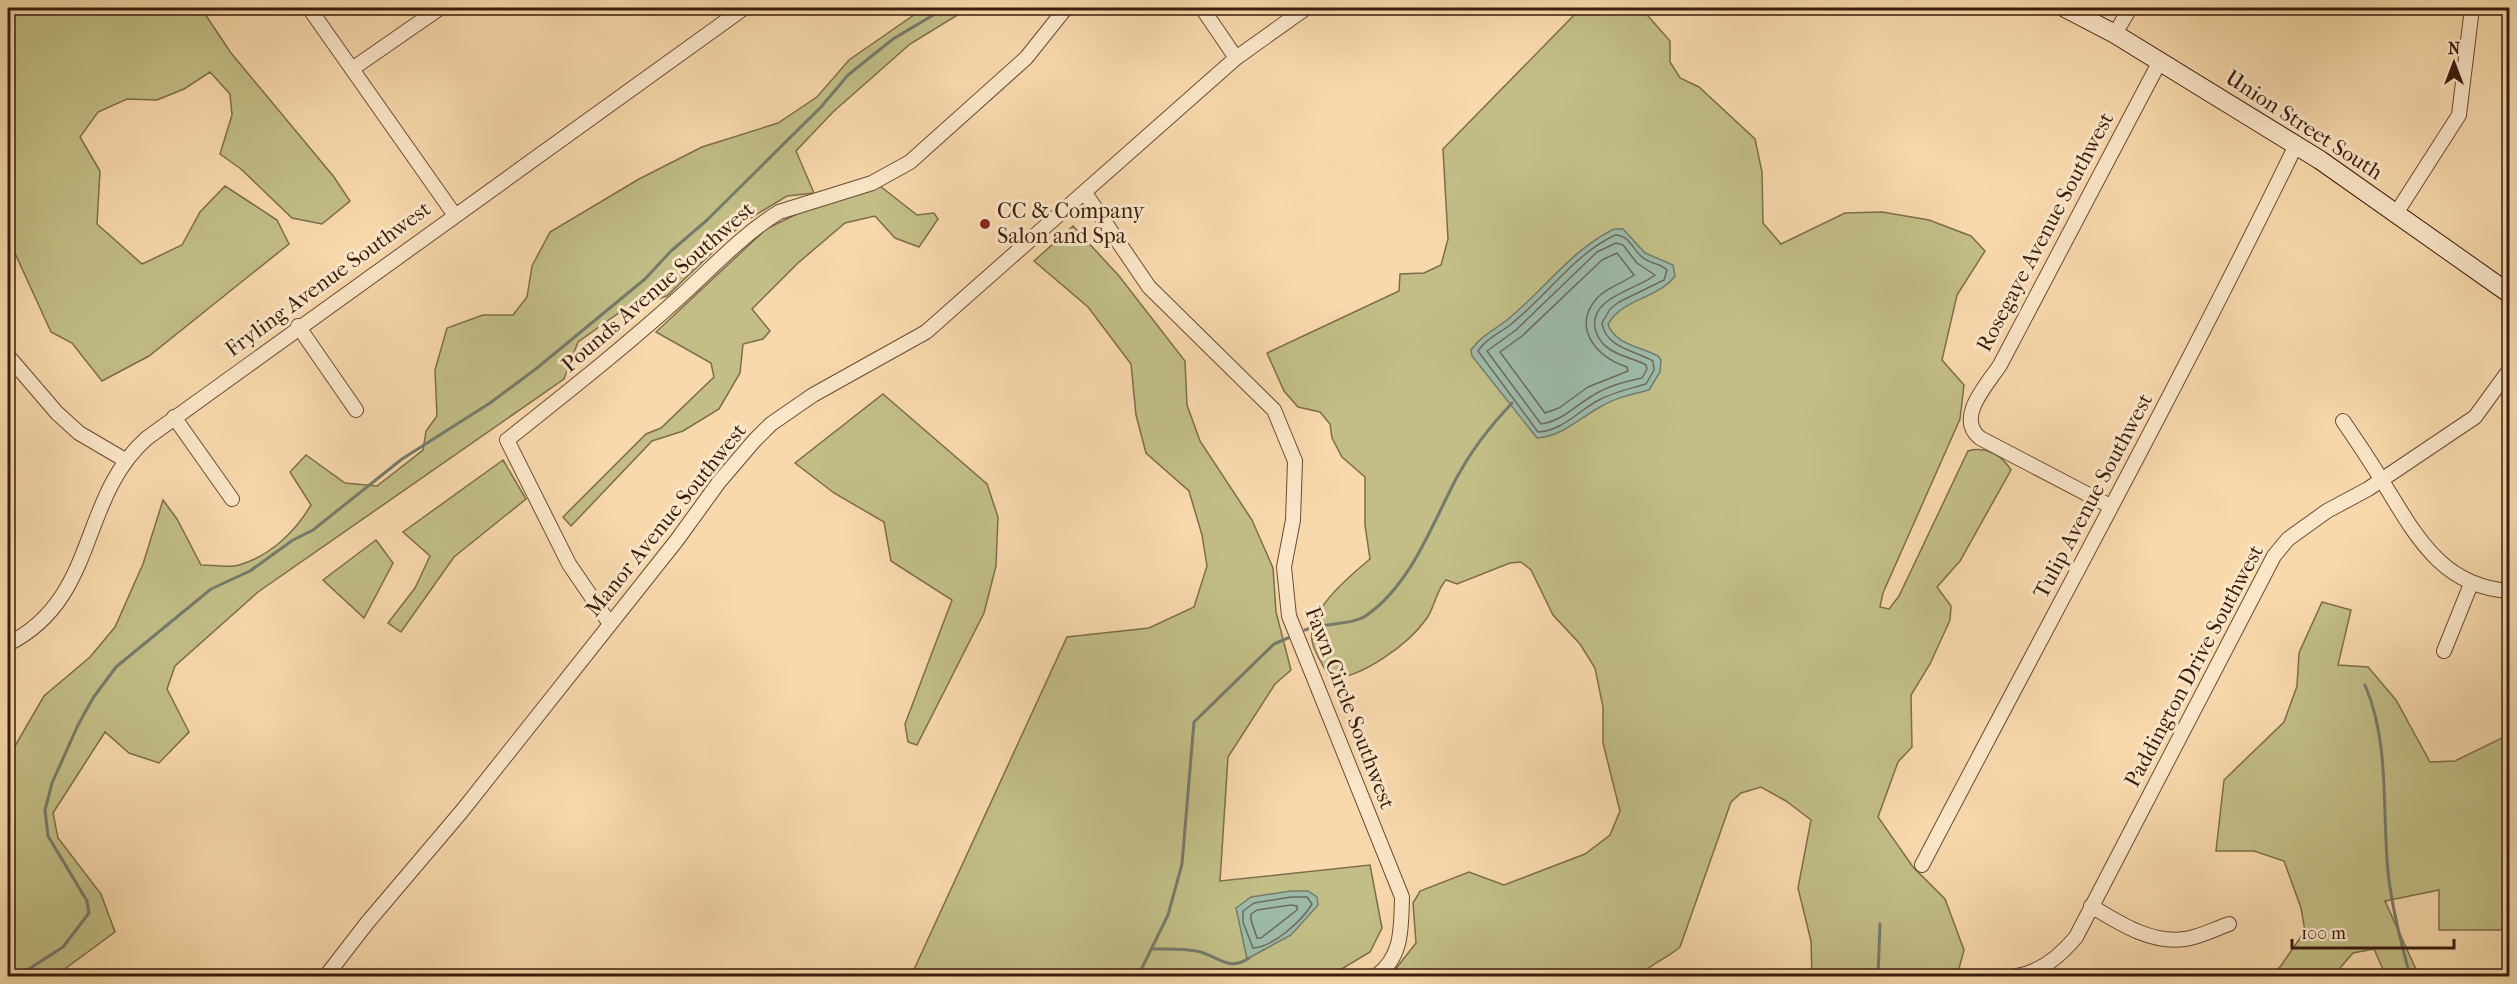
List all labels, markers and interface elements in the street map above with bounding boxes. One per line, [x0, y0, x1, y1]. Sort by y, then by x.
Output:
north arrow [2424, 33, 2484, 93]
text: N [2448, 39, 2461, 58]
street label: Union Street South [2220, 64, 2388, 186]
street label: Rosegaye Avenue Southwest [1971, 108, 2119, 356]
street label: Fryling Avenue Southwest [220, 196, 436, 362]
street label: Pounds Avenue Southwest [556, 196, 760, 378]
place label: CC & Company Salon and Spa [997, 198, 1145, 249]
marker: CC & Company Salon and Spa [978, 217, 992, 231]
street label: Tulip Avenue Southwest [2028, 389, 2158, 603]
street label: Manor Avenue Southwest [580, 418, 752, 622]
street label: Paddington Drive Southwest [2119, 540, 2269, 792]
street label: Fawn Circle Southwest [1299, 603, 1401, 813]
scale bar [2292, 912, 2454, 950]
text: 100 m [2301, 923, 2346, 944]

